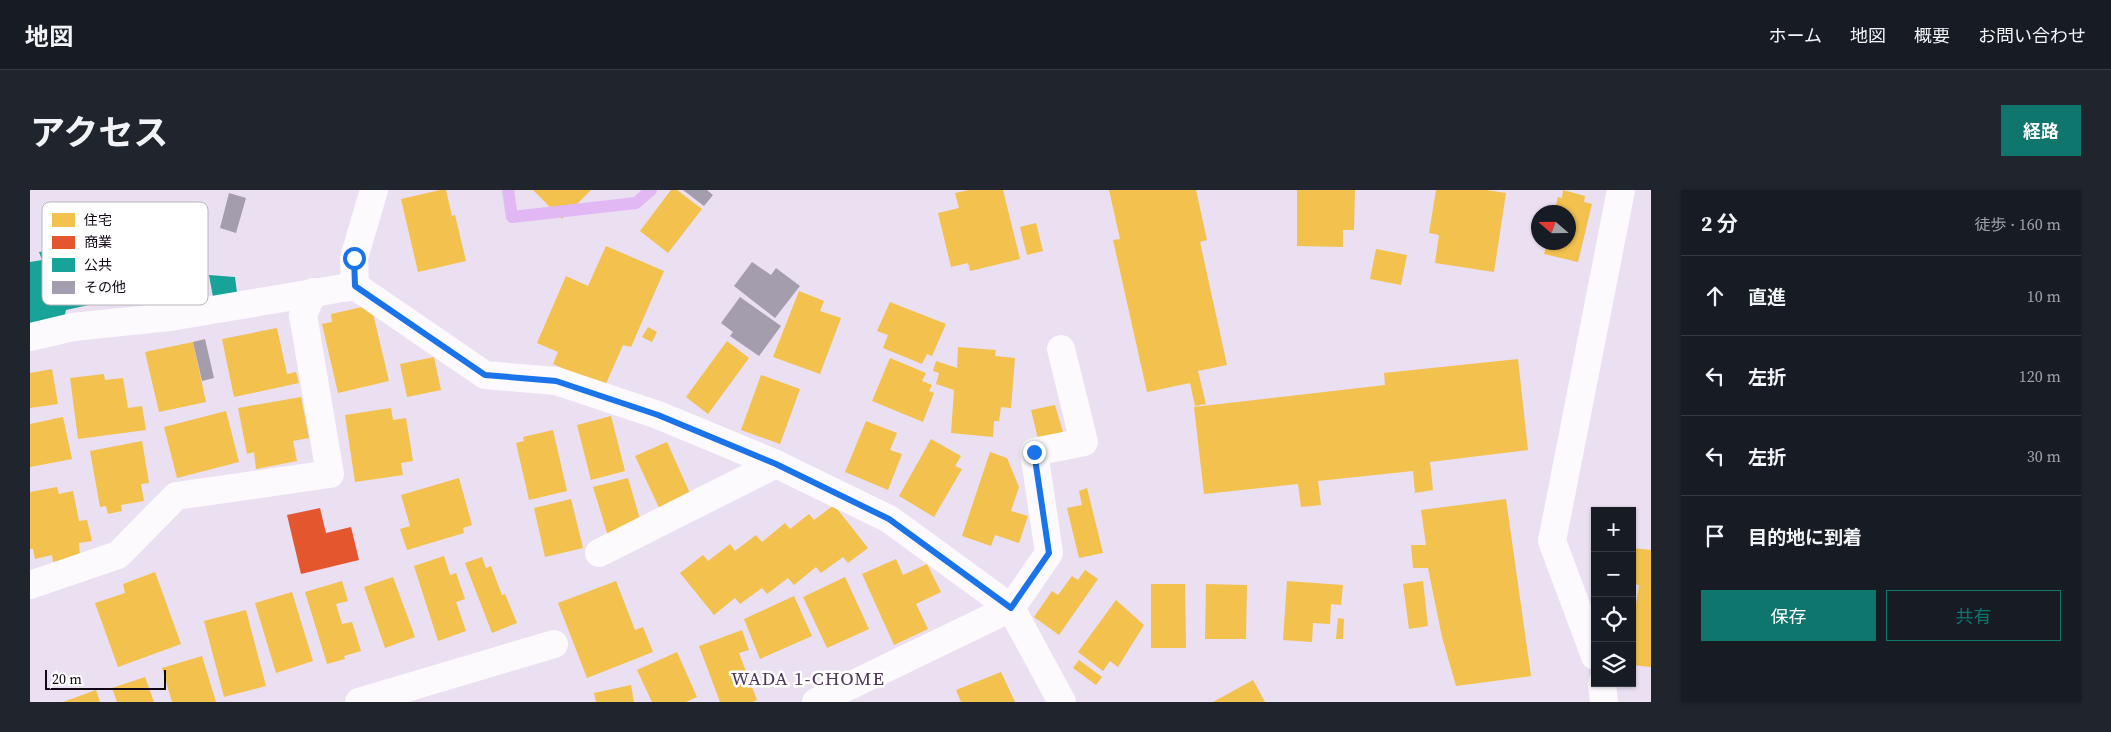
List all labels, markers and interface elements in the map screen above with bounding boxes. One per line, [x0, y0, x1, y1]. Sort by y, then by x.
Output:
text: 地図 [25, 20, 73, 53]
text: ホーム [1769, 23, 1822, 48]
text: 地図 [1850, 23, 1886, 48]
text: 概要 [1914, 23, 1950, 48]
text: お問い合わせ [1978, 23, 2086, 48]
button: 経路 [2001, 105, 2081, 156]
text: アクセス [30, 109, 168, 157]
legend [42, 202, 208, 305]
north arrow [1531, 205, 1576, 250]
text: 2 分 [1701, 209, 1738, 238]
text: 住宅 [84, 210, 112, 230]
text: 徒歩 · 160 m [1975, 213, 2061, 235]
text: 商業 [84, 232, 112, 252]
route start [343, 247, 366, 270]
text: 公共 [84, 255, 112, 275]
text: その他 [84, 277, 126, 297]
icon: ahead [1701, 282, 1729, 310]
text: 直進 [1748, 284, 1786, 310]
text: 10 m [2027, 285, 2061, 307]
icon: left [1701, 362, 1729, 390]
text: 左折 [1748, 364, 1786, 390]
text: 120 m [2019, 365, 2061, 387]
route end [1023, 441, 1046, 464]
icon: left [1701, 442, 1729, 470]
text: 左折 [1748, 444, 1786, 470]
text: 30 m [2027, 445, 2061, 467]
map controls [1591, 507, 1636, 687]
button: + [1591, 507, 1636, 552]
icon: arrive [1701, 522, 1729, 550]
text: 目的地に到着 [1748, 524, 1862, 550]
button: − [1591, 552, 1636, 597]
button: 保存 [1701, 590, 1876, 641]
button: 共有 [1886, 590, 2061, 641]
button: locate [1591, 597, 1636, 642]
button: layers [1591, 642, 1636, 687]
district label: WADA 1-CHOME [731, 665, 885, 691]
scale bar [45, 667, 166, 690]
text: 20 m [52, 669, 82, 689]

